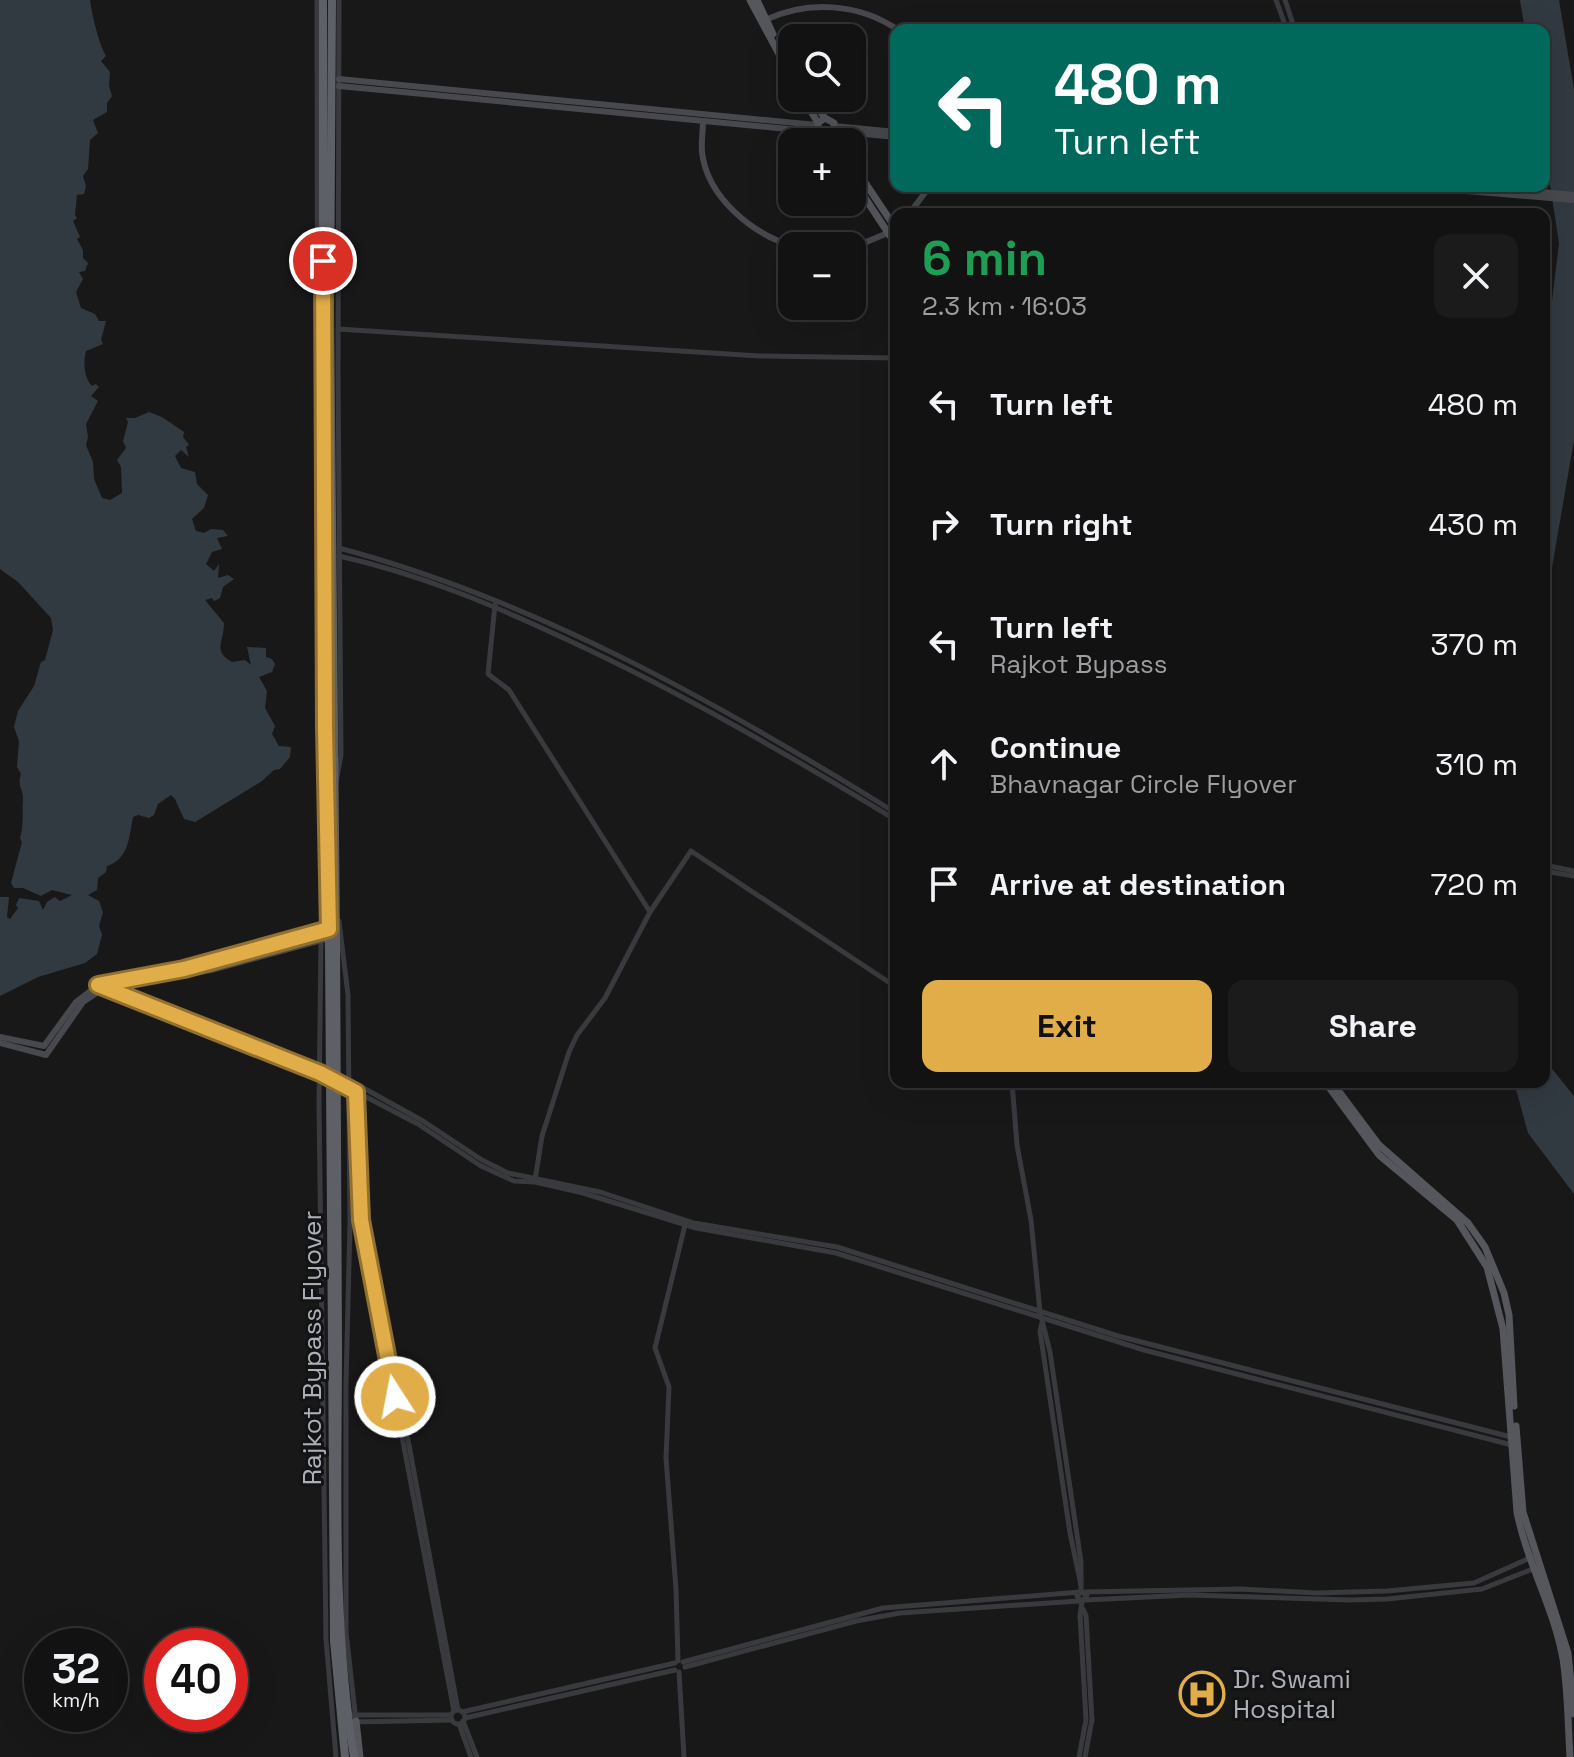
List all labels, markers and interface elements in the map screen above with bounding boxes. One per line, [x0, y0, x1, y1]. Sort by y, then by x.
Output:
map controls [778, 24, 866, 320]
button: search [778, 24, 866, 112]
text: 480 m [1054, 49, 1222, 120]
icon: left [922, 56, 1026, 160]
text: Turn left [1054, 119, 1201, 165]
button: + [778, 128, 866, 216]
pin [289, 227, 357, 295]
text: 6 min [922, 228, 1047, 289]
button: − [778, 232, 866, 320]
button: close [1434, 234, 1518, 318]
icon: arrive [301, 239, 345, 283]
text: 2.3 km · 16:03 [922, 289, 1087, 323]
icon: left [922, 382, 966, 426]
text: Turn left [990, 385, 1113, 424]
text: 480 m [1428, 385, 1518, 424]
icon: right [922, 502, 966, 546]
text: Turn right [990, 505, 1133, 544]
text: 430 m [1428, 505, 1518, 544]
text: Turn left [990, 608, 1113, 647]
icon: left [922, 622, 966, 666]
text: 370 m [1430, 625, 1518, 664]
text: Rajkot Bypass [990, 647, 1167, 681]
text: Continue [990, 728, 1121, 767]
icon: ahead [922, 742, 966, 786]
text: 310 m [1435, 745, 1518, 784]
text: Bhavnagar Circle Flyover [990, 767, 1297, 801]
icon: arrive [922, 862, 966, 906]
text: Arrive at destination [990, 865, 1286, 904]
text: 720 m [1431, 865, 1518, 904]
button: Exit [922, 980, 1212, 1072]
button: Share [1228, 980, 1518, 1072]
street label: Rajkot Bypass Flyover [295, 1211, 329, 1485]
position arrow [353, 1355, 437, 1439]
speed limit sign: 40 [144, 1628, 248, 1732]
text: 32 [52, 1644, 100, 1695]
place label: Dr. Swami Hospital [1233, 1662, 1351, 1726]
hospital icon: Dr. Swami Hospital [1178, 1670, 1226, 1718]
text: km/h [52, 1687, 100, 1713]

